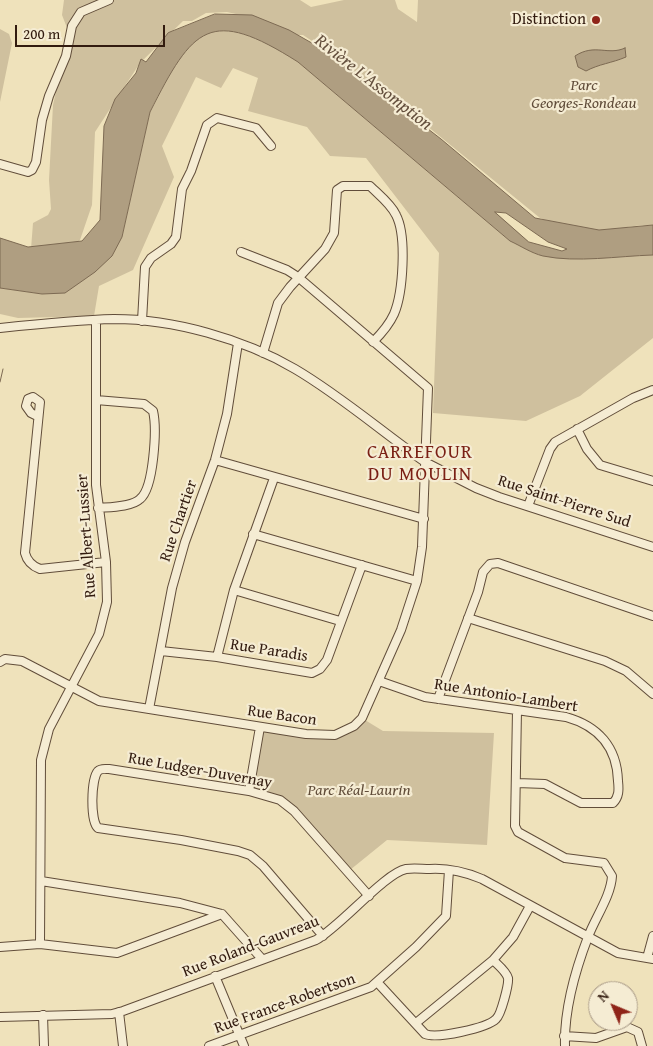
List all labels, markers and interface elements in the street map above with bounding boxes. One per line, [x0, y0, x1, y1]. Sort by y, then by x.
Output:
place label: Distinction [512, 10, 586, 30]
marker: Distinction [590, 14, 602, 26]
scale bar [18, 15, 168, 47]
text: 200 m [23, 23, 60, 44]
water label: Rivière L'Assomption [310, 30, 436, 136]
park label: Parc Georges-Rondeau [531, 76, 637, 114]
district label: CARREFOUR DU MOULIN [366, 442, 474, 486]
street label: Rue Saint-Pierre Sud [495, 471, 633, 533]
street label: Rue Albert-Lussier [73, 473, 101, 599]
street label: Rue Chartier [156, 478, 202, 564]
street label: Rue Paradis [229, 635, 309, 667]
street label: Rue Antonio-Lambert [433, 675, 579, 717]
street label: Rue Bacon [246, 702, 318, 730]
street label: Rue Ludger-Duvernay [126, 749, 274, 793]
park label: Parc Réal-Laurin [308, 781, 410, 801]
street label: Rue Roland-Gauvreau [180, 912, 322, 982]
street label: Rue France-Robertson [212, 970, 358, 1038]
north arrow [588, 981, 638, 1031]
text: N [593, 986, 613, 1006]

